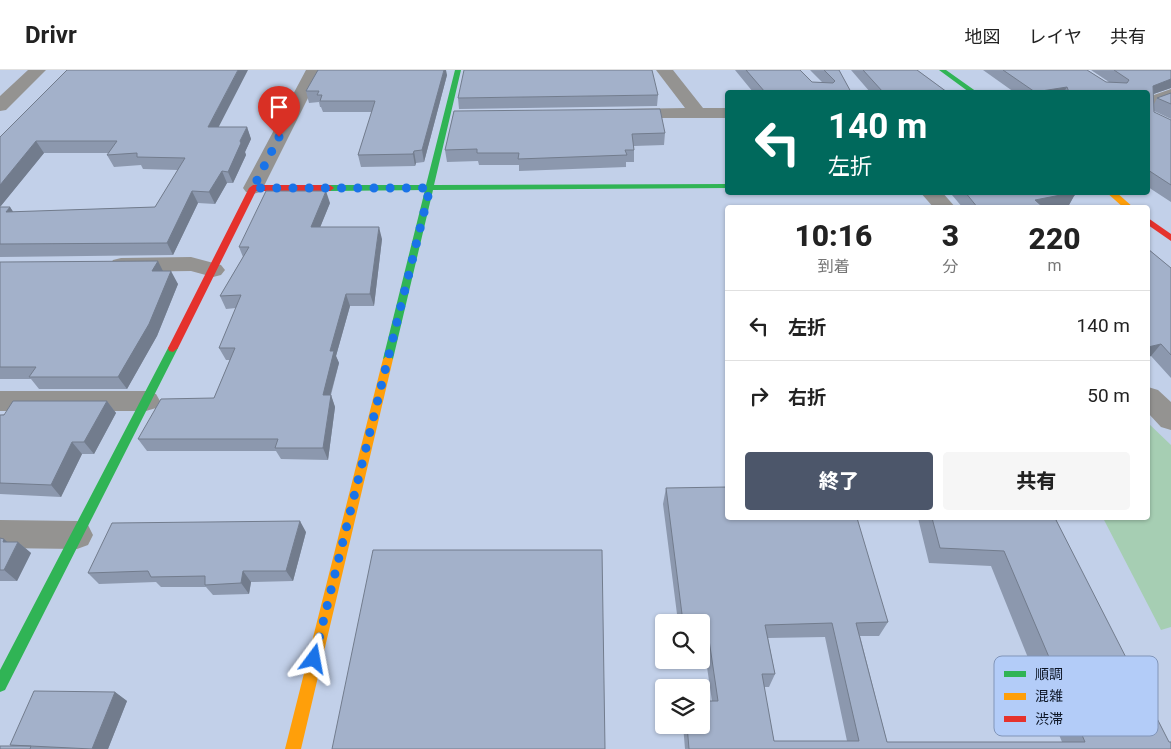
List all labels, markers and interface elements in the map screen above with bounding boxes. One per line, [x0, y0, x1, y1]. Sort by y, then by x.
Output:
text: Drivr [25, 21, 77, 49]
text: 地図 [965, 26, 1001, 47]
text: レイヤ [1029, 26, 1082, 47]
text: 共有 [1110, 26, 1146, 47]
pin [258, 86, 300, 137]
icon: arrive [265, 93, 293, 121]
text: 140 m [828, 106, 927, 147]
icon: left [745, 110, 810, 175]
text: 左折 [828, 154, 872, 179]
text: 10:16 [794, 218, 872, 253]
text: 3 [942, 218, 959, 253]
text: 220 [1029, 221, 1081, 256]
text: m [1048, 256, 1062, 275]
text: 到着 [817, 257, 849, 276]
text: 分 [942, 257, 959, 276]
icon: left [745, 312, 773, 340]
text: 140 m [1077, 314, 1130, 337]
text: 左折 [788, 316, 826, 339]
icon: right [745, 382, 773, 410]
text: 50 m [1087, 384, 1130, 407]
text: 右折 [788, 386, 826, 409]
button: 終了 [745, 452, 933, 510]
button: 共有 [943, 452, 1130, 510]
map controls [655, 614, 710, 734]
button: search [655, 614, 710, 669]
position arrow [287, 632, 339, 684]
legend [994, 656, 1158, 736]
text: 順調 [1035, 666, 1063, 682]
button: layers [655, 679, 710, 734]
text: 混雑 [1035, 688, 1063, 704]
text: 渋滞 [1035, 711, 1063, 727]

